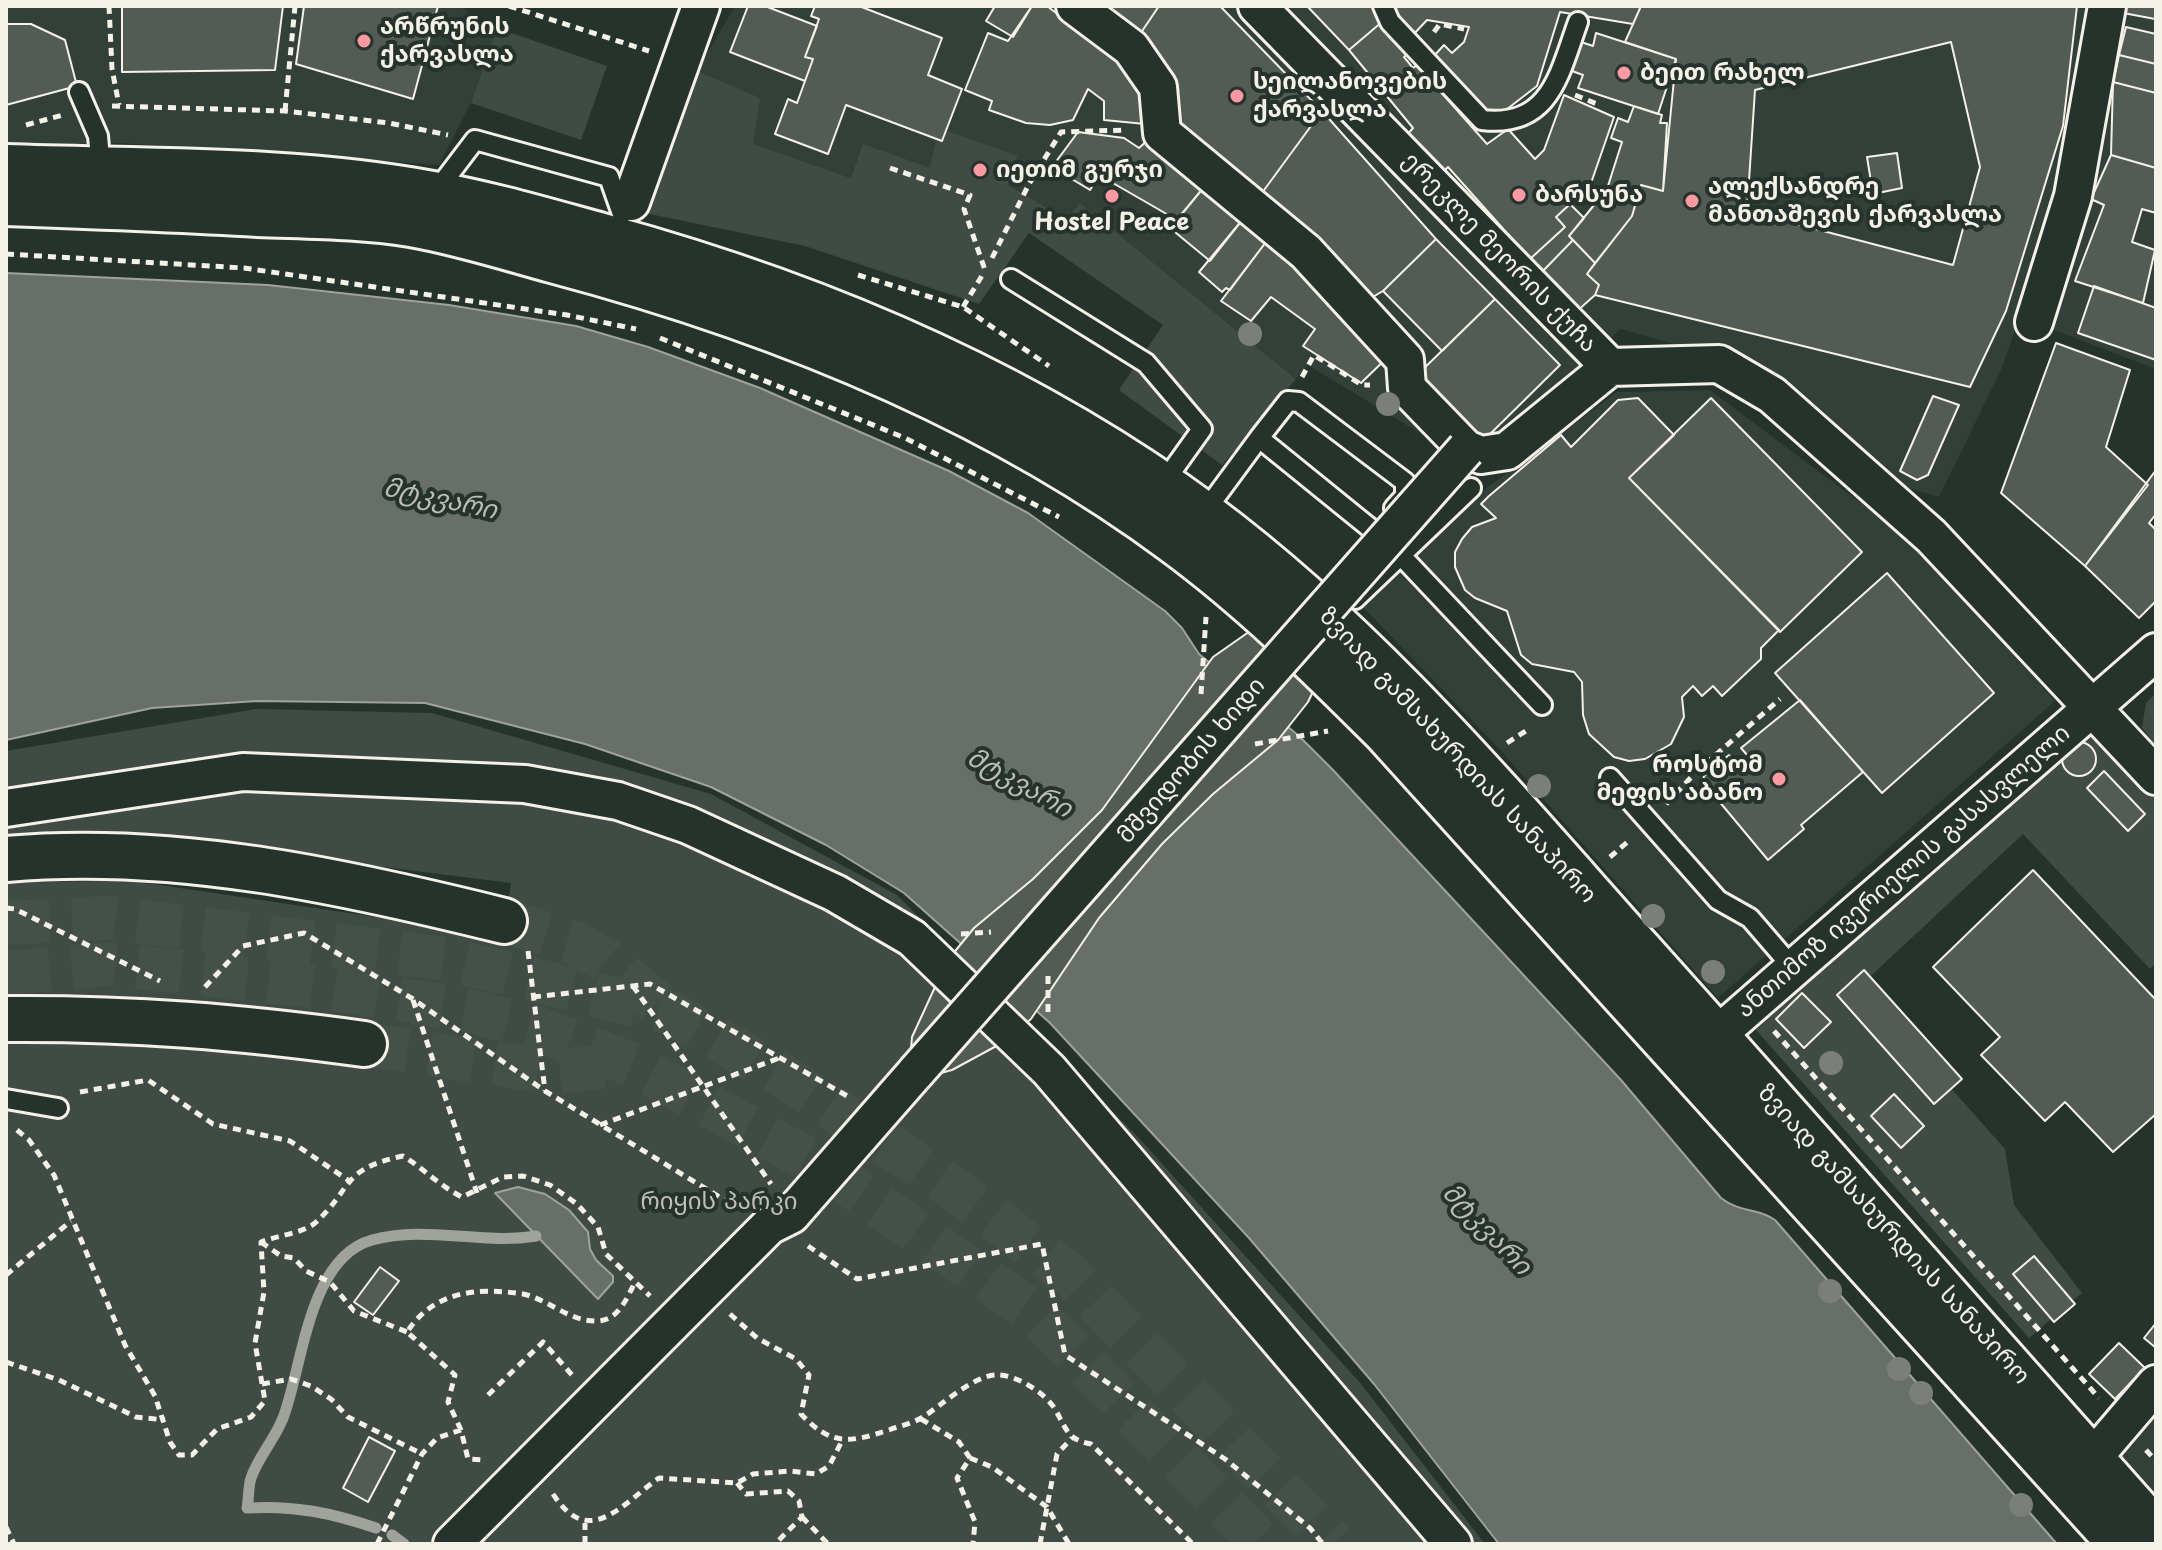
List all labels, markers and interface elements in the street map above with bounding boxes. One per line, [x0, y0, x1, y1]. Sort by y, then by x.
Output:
place label: არწრუნის ქარვასლა [380, 13, 514, 69]
marker: არწრუნის ქარვასლა [355, 32, 373, 50]
place label: ბეით რახელ [1640, 59, 1805, 87]
marker: ბეით რახელ [1615, 64, 1633, 82]
place label: სეილანოვების ქარვასლა [1253, 68, 1447, 124]
marker: სეილანოვების ქარვასლა [1228, 87, 1246, 105]
street label: ერეკლე მეორის ქუჩა [1396, 147, 1602, 359]
place label: იეთიმ გურჯი [996, 156, 1163, 184]
marker: იეთიმ გურჯი [971, 161, 989, 179]
place label: ალექსანდრე მანთაშევის ქარვასლა [1708, 173, 2002, 229]
place label: ბარსუნა [1535, 181, 1643, 209]
marker: ბარსუნა [1510, 186, 1528, 204]
marker: Hostel Peace [1103, 187, 1121, 205]
marker: ალექსანდრე მანთაშევის ქარვასლა [1683, 192, 1701, 210]
place label: Hostel Peace [1035, 209, 1189, 237]
water label: მტკვარი [381, 473, 499, 527]
street label: ზვიად გამსახურდიას სანაპირო [1312, 602, 1602, 910]
street label: მშვიდობის ხიდი [1112, 672, 1272, 850]
street label: ანთიმოზ ივერიელის გასასვლელი [1732, 719, 2076, 1025]
water label: მტკვარი [961, 743, 1077, 825]
place label: როსტომ მეფის აბანო [1597, 751, 1763, 807]
marker: როსტომ მეფის აბანო [1770, 770, 1788, 788]
street label: ზვიად გამსახურდიას სანაპირო [1751, 1079, 2035, 1391]
water label: მტკვარი [1435, 1178, 1537, 1282]
park label: რიყის პარკი [640, 1188, 798, 1216]

